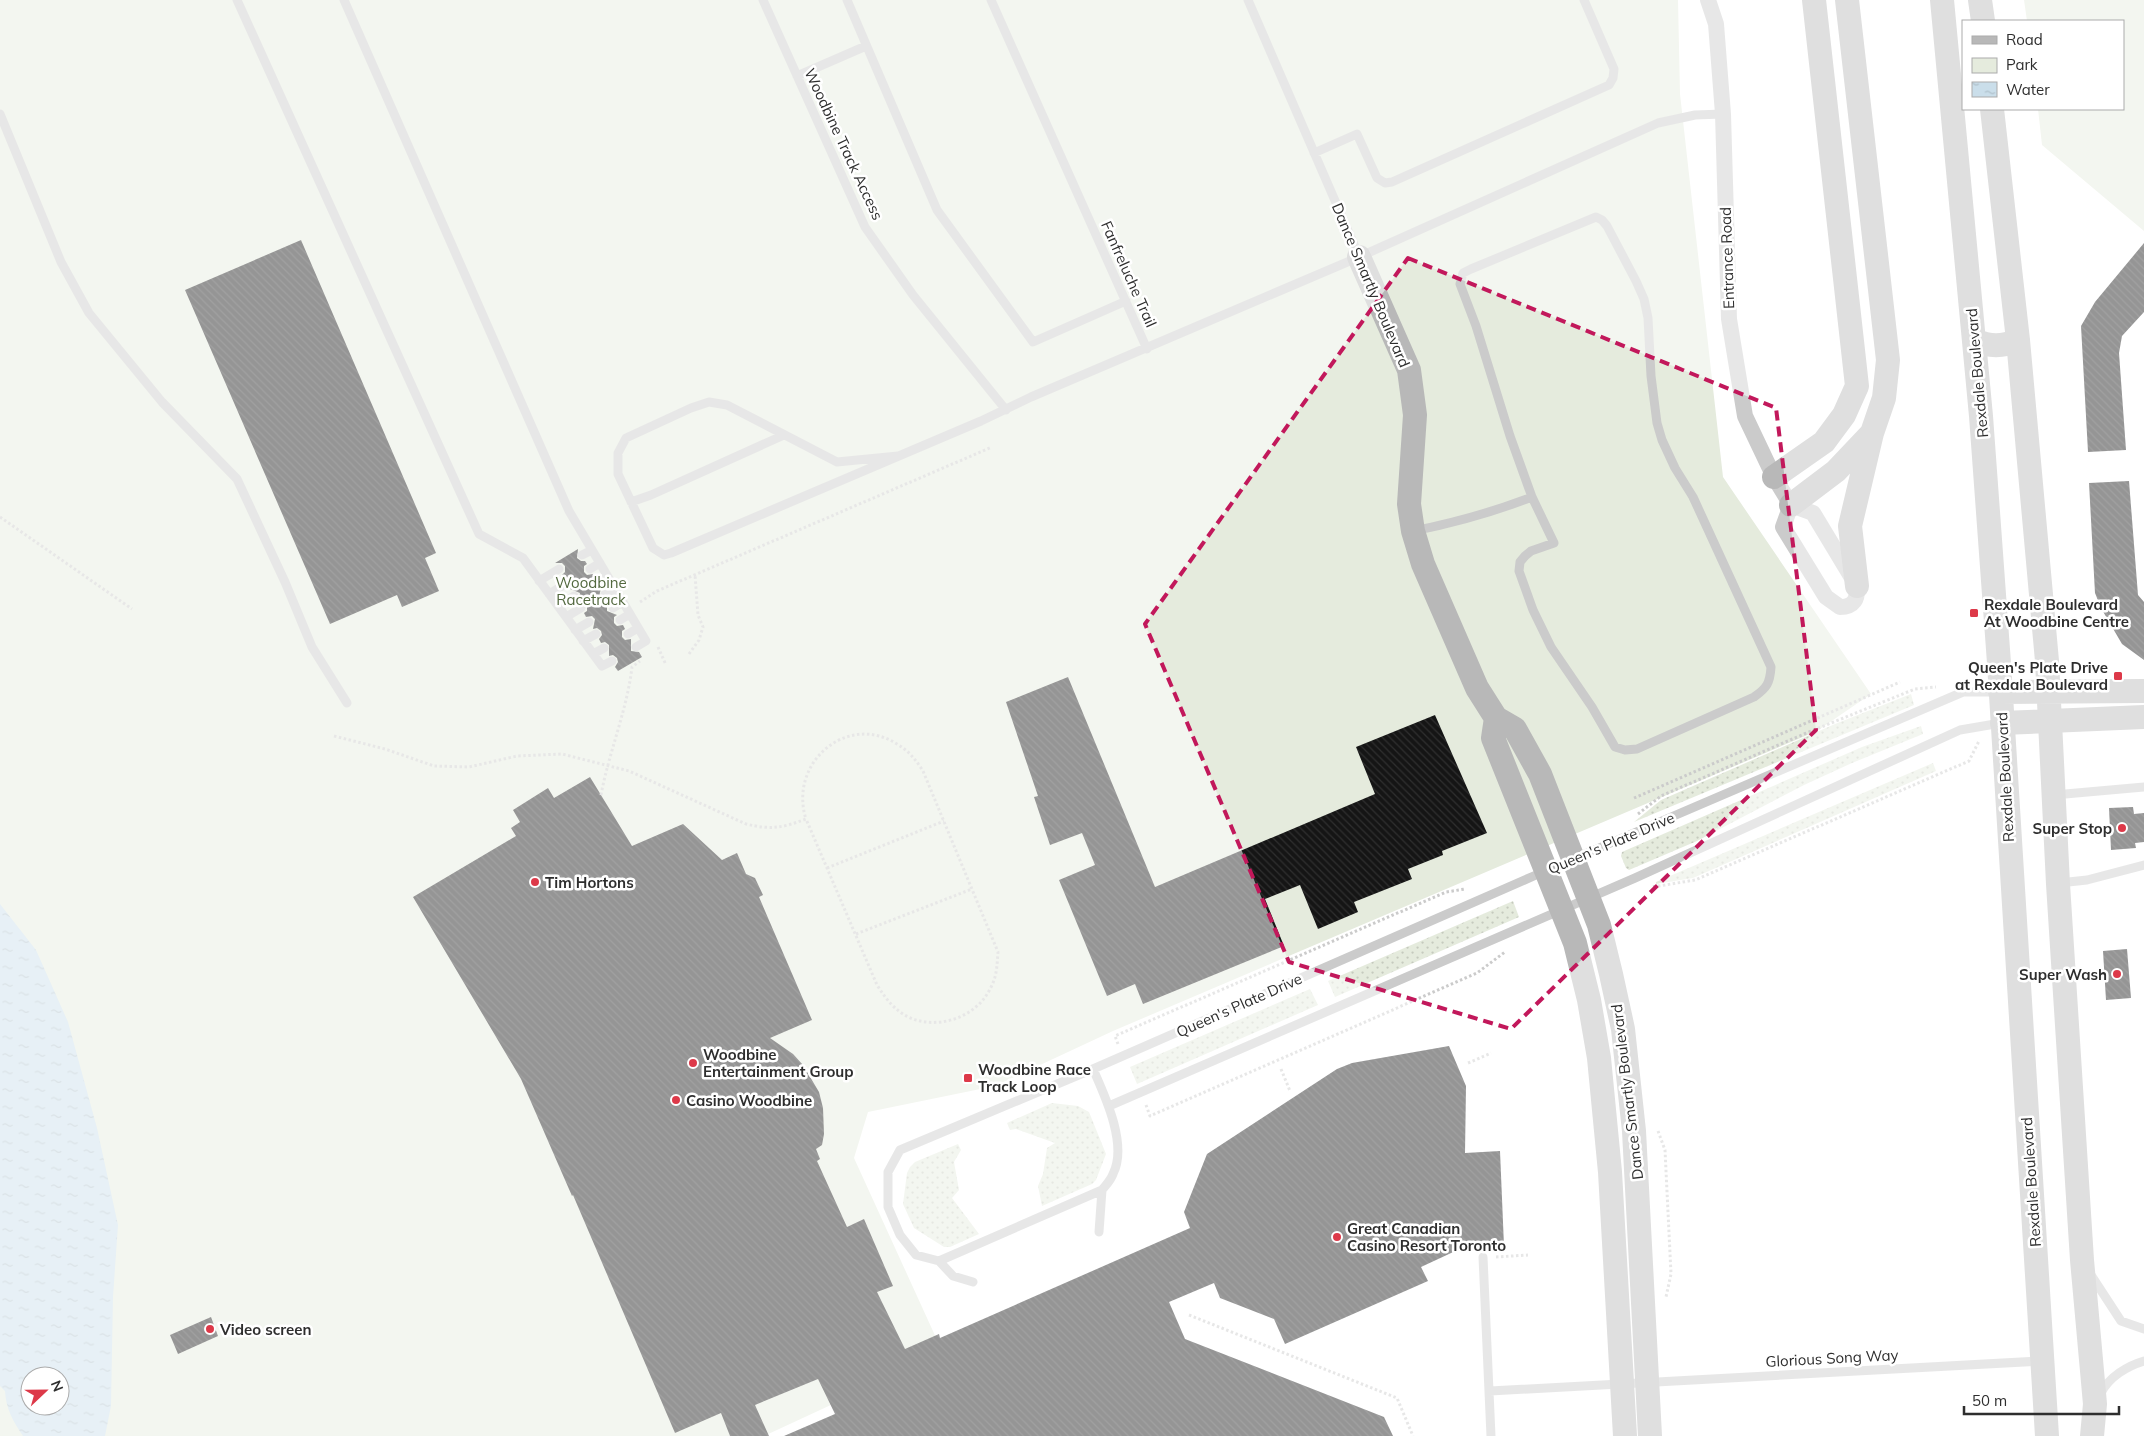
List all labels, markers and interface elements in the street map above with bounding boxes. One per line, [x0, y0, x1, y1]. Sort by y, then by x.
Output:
legend [1962, 20, 2124, 110]
text: Road [2006, 30, 2043, 49]
text: Park [2006, 55, 2038, 74]
street label: Woodbine Track Access [800, 65, 888, 223]
text: Water [2006, 80, 2050, 99]
street label: Dance Smartly Boulevard [1328, 200, 1414, 370]
street label: Entrance Road [1716, 207, 1738, 309]
street label: Fanfreluche Trail [1097, 218, 1161, 330]
street label: Rexdale Boulevard [1962, 307, 1992, 439]
park label: Woodbine Racetrack [555, 573, 627, 609]
place label: Rexdale Boulevard At Woodbine Centre [1984, 595, 2129, 631]
marker: Rexdale Boulevard At Woodbine Centre [1968, 607, 1980, 619]
place label: Queen's Plate Drive at Rexdale Boulevard [1955, 658, 2108, 694]
marker: Queen's Plate Drive at Rexdale Boulevard [2112, 670, 2124, 682]
street label: Rexdale Boulevard [1992, 712, 2018, 842]
street label: Queen's Plate Drive [1545, 808, 1677, 878]
place label: Super Stop [2032, 819, 2112, 838]
marker: Super Stop [2116, 822, 2128, 834]
place label: Tim Hortons [545, 873, 634, 892]
marker: Tim Hortons [529, 876, 541, 888]
place label: Super Wash [2019, 965, 2107, 984]
marker: Super Wash [2111, 968, 2123, 980]
street label: Queen's Plate Drive [1173, 969, 1305, 1041]
street label: Dance Smartly Boulevard [1607, 1003, 1647, 1181]
place label: Woodbine Entertainment Group [703, 1045, 854, 1081]
marker: Woodbine Entertainment Group [687, 1057, 699, 1069]
place label: Woodbine Race Track Loop [978, 1060, 1091, 1096]
marker: Woodbine Race Track Loop [962, 1072, 974, 1084]
place label: Casino Woodbine [686, 1091, 812, 1110]
marker: Casino Woodbine [670, 1094, 682, 1106]
street label: Rexdale Boulevard [2017, 1116, 2045, 1248]
place label: Great Canadian Casino Resort Toronto [1347, 1219, 1506, 1255]
marker: Great Canadian Casino Resort Toronto [1331, 1231, 1343, 1243]
place label: Video screen [219, 1320, 312, 1339]
marker: Video screen [204, 1323, 216, 1335]
street label: Glorious Song Way [1765, 1345, 1899, 1371]
north arrow [20, 1366, 70, 1416]
text: N [47, 1378, 67, 1394]
scale bar [1964, 1384, 2119, 1416]
text: 50 m [1972, 1391, 2007, 1410]

